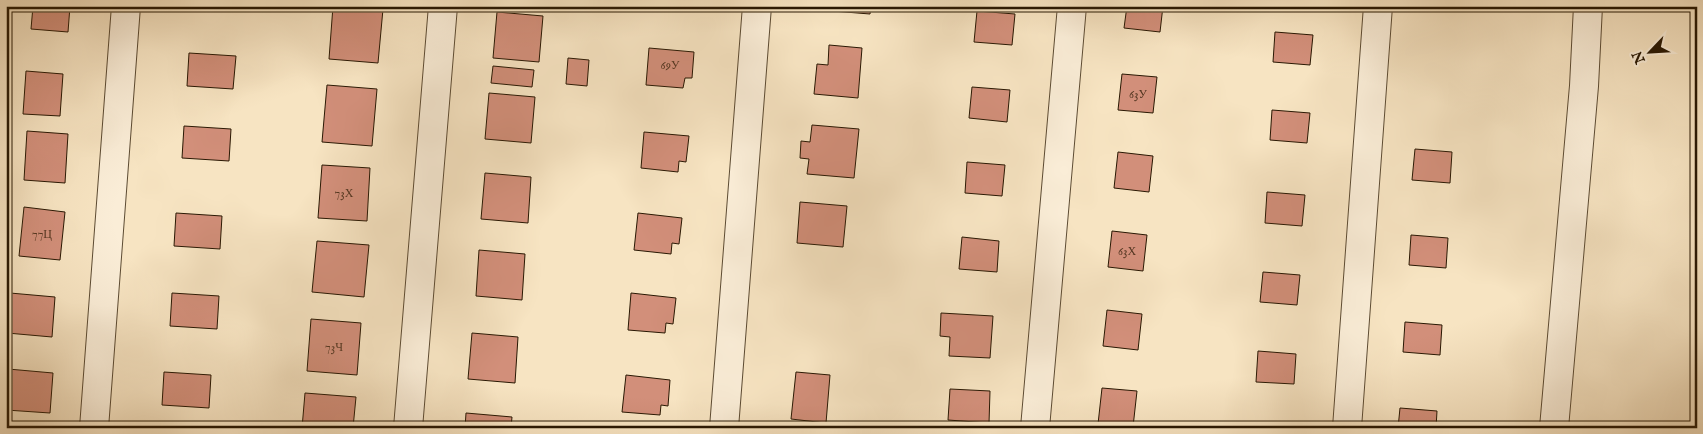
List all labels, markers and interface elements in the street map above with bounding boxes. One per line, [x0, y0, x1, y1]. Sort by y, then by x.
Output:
north arrow [1626, 28, 1676, 78]
text: N [1628, 48, 1650, 67]
house number: 69У [661, 58, 680, 73]
house number: 63У [1129, 87, 1148, 102]
house number: 73Х [335, 186, 354, 201]
house number: 77Ц [32, 227, 52, 242]
house number: 63Х [1118, 244, 1136, 259]
house number: 73Ч [325, 340, 343, 355]

